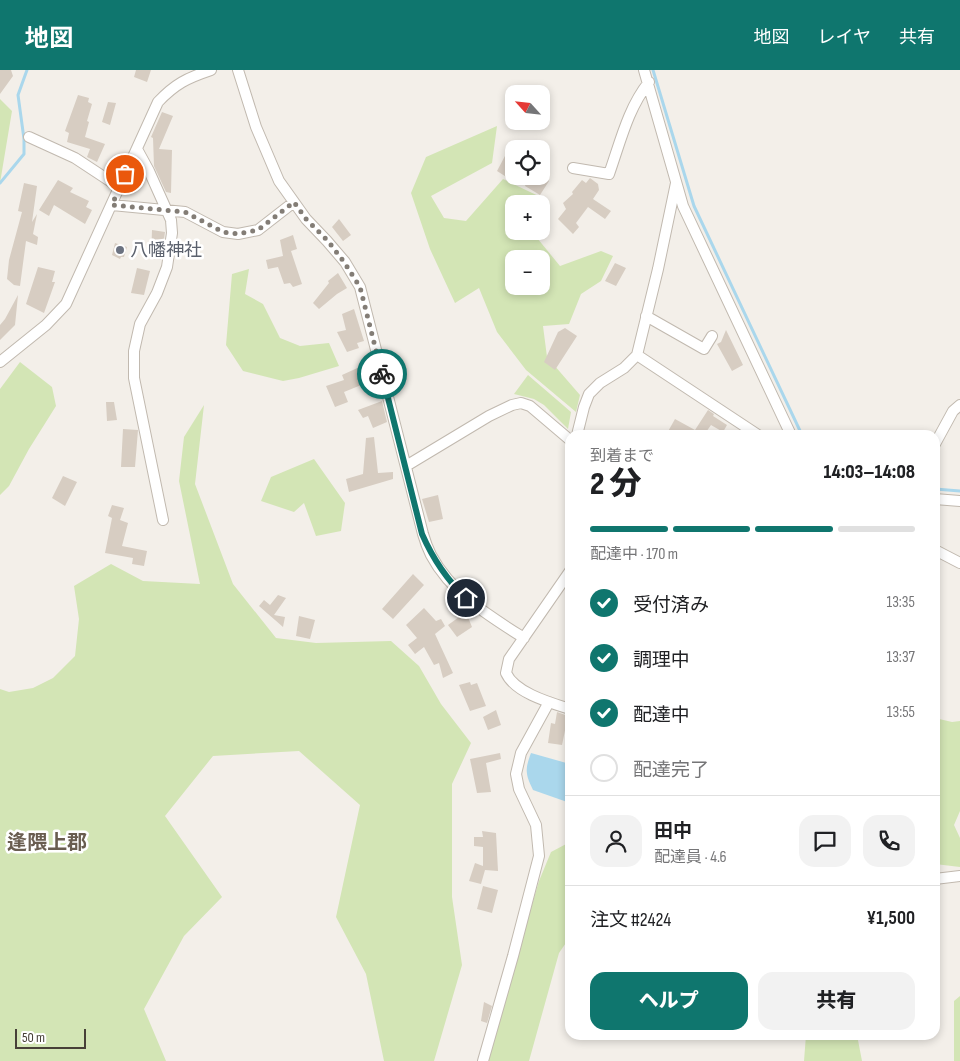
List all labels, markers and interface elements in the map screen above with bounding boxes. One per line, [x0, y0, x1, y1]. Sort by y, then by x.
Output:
text: 地図 [25, 24, 73, 53]
text: 地図 [754, 27, 790, 48]
text: レイヤ [818, 27, 871, 48]
text: 共有 [899, 27, 935, 48]
north arrow [505, 85, 550, 130]
map controls [505, 85, 550, 295]
button: locate [505, 140, 550, 185]
pin [104, 153, 146, 195]
icon: bag [111, 160, 139, 188]
button: + [505, 195, 550, 240]
place label: 八幡神社 [130, 240, 202, 261]
marker: 八幡神社 [114, 244, 126, 256]
button: − [505, 250, 550, 295]
courier [357, 349, 407, 399]
icon: bike [368, 360, 396, 388]
text: 到着まで [590, 447, 654, 466]
text: 14:03–14:08 [823, 461, 915, 484]
text: 2 分 [590, 465, 641, 504]
text: 配達中 · 170 m [590, 545, 678, 564]
pin [445, 577, 487, 619]
icon: home [452, 584, 480, 612]
icon: check [590, 589, 618, 617]
text: 13:35 [887, 593, 915, 612]
text: 受付済み [633, 594, 709, 617]
icon: check [590, 644, 618, 672]
text: 13:37 [887, 648, 915, 667]
text: 調理中 [633, 649, 690, 672]
icon: check [590, 699, 618, 727]
text: 13:55 [887, 703, 915, 722]
text: 配達中 [633, 704, 690, 727]
text: 配達完了 [633, 759, 709, 782]
button: person [590, 815, 642, 867]
button: chat [799, 815, 851, 867]
button: phone [863, 815, 915, 867]
text: 田中 [654, 820, 692, 843]
district label: 逢隈上郡 [7, 831, 87, 855]
text: 配達員 · 4.6 [654, 848, 727, 867]
text: ¥1,500 [866, 907, 915, 930]
text: 注文 #2424 [590, 909, 671, 932]
button: ヘルプ [590, 972, 748, 1030]
button: 共有 [758, 972, 915, 1030]
scale bar [15, 1026, 86, 1049]
text: 50 m [22, 1029, 45, 1046]

